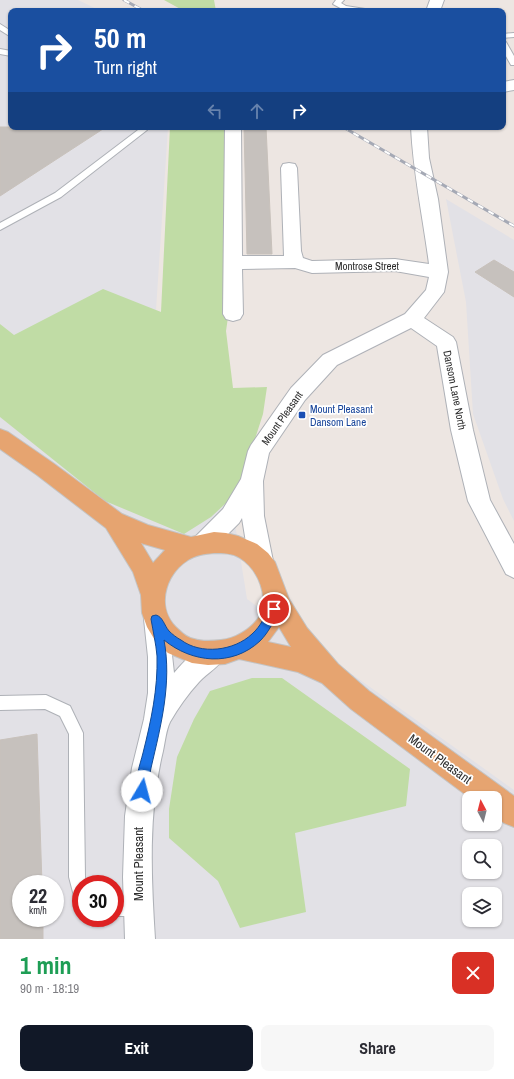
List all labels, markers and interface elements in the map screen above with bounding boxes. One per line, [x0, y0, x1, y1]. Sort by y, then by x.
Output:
text: 50 m [94, 19, 146, 57]
icon: right [28, 24, 80, 76]
text: Turn right [94, 55, 157, 80]
icon: left [204, 100, 226, 122]
icon: ahead [246, 100, 268, 122]
icon: right [288, 100, 310, 122]
street label: Montrose Street [335, 259, 400, 273]
street label: Dansom Lane North [440, 349, 470, 431]
street label: Mount Pleasant [258, 388, 306, 448]
place label: Mount Pleasant Dansom Lane [310, 402, 373, 429]
marker: Mount Pleasant Dansom Lane [297, 410, 307, 420]
pin [257, 592, 291, 626]
icon: arrive [263, 598, 285, 620]
street label: Mount Pleasant [405, 730, 475, 788]
position arrow [121, 770, 163, 812]
north arrow [462, 791, 502, 831]
map controls [462, 791, 502, 927]
street label: Mount Pleasant [130, 827, 147, 901]
button: search [462, 839, 502, 879]
speed limit sign: 30 [72, 875, 124, 927]
text: 22 [29, 882, 47, 909]
button: layers [462, 887, 502, 927]
text: km/h [29, 904, 47, 917]
text: 1 min [20, 949, 71, 981]
button: close [452, 952, 494, 994]
text: 90 m · 18:19 [20, 980, 79, 997]
button: Exit [20, 1025, 253, 1071]
button: Share [261, 1025, 494, 1071]

